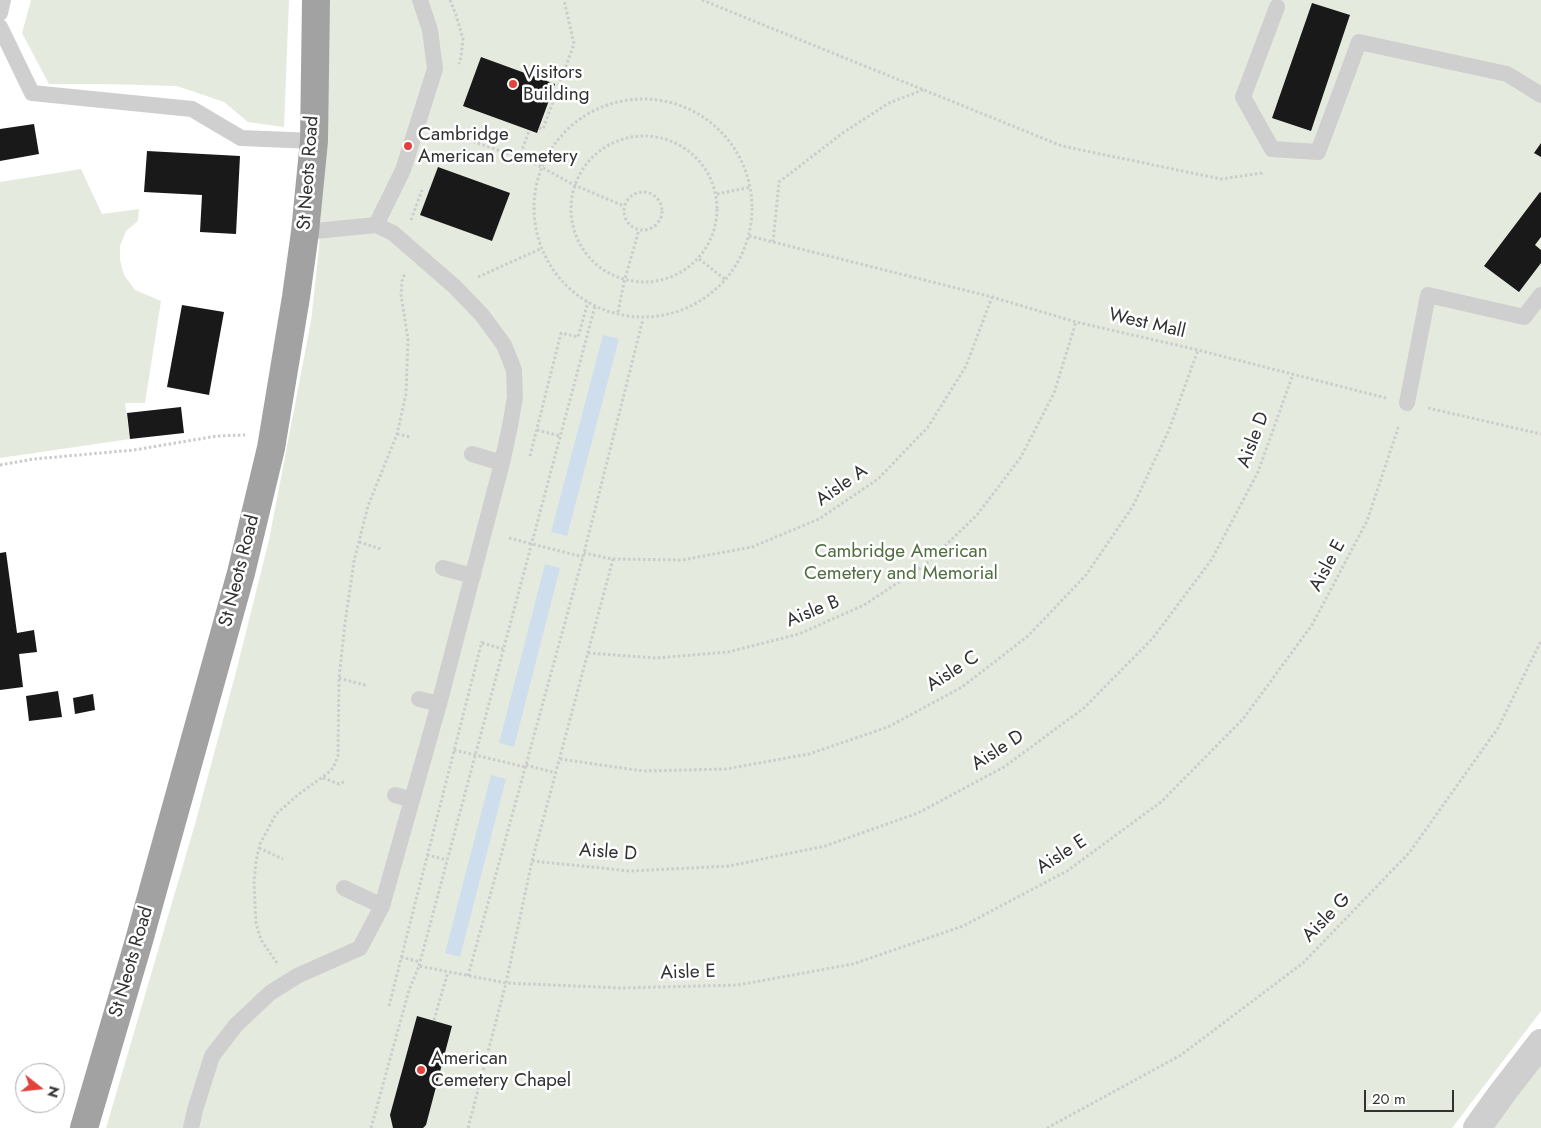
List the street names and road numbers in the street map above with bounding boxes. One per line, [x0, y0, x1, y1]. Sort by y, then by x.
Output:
street label: St Neots Road [294, 115, 324, 231]
street label: West Mall [1106, 304, 1188, 344]
street label: Aisle D [1233, 409, 1275, 471]
street label: Aisle A [812, 460, 872, 512]
street label: St Neots Road [215, 513, 265, 629]
street label: Aisle E [1305, 536, 1351, 596]
street label: Aisle B [783, 591, 843, 633]
street label: Aisle C [922, 647, 984, 697]
street label: Aisle D [968, 726, 1028, 776]
street label: Aisle E [1033, 830, 1091, 880]
street label: Aisle D [578, 840, 638, 866]
street label: Aisle G [1298, 889, 1356, 947]
street label: St Neots Road [105, 904, 159, 1020]
street label: Aisle E [660, 961, 716, 985]

